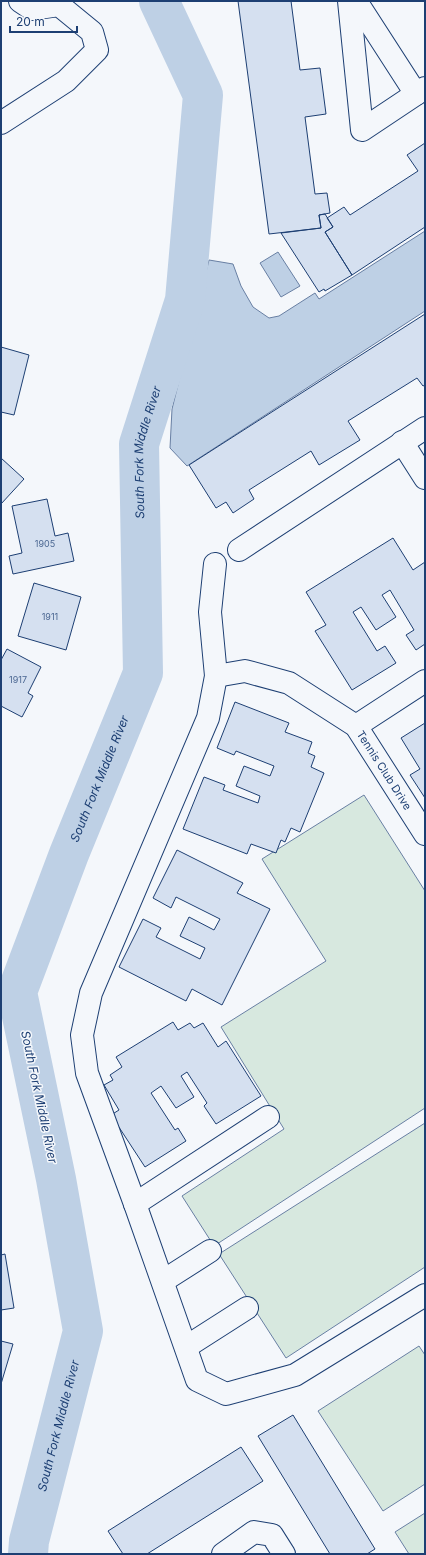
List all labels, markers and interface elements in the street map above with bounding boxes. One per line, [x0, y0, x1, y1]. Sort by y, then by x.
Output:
scale bar [10, 8, 77, 34]
text: 20 m [16, 14, 45, 29]
water label: South Fork Middle River [131, 384, 164, 519]
house number: 1905 [35, 538, 55, 549]
house number: 1911 [42, 611, 58, 622]
house number: 1917 [9, 674, 27, 685]
water label: South Fork Middle River [67, 713, 132, 844]
street label: Tennis Club Drive [354, 728, 415, 813]
water label: South Fork Middle River [18, 1029, 61, 1165]
water label: South Fork Middle River [34, 1358, 82, 1493]

